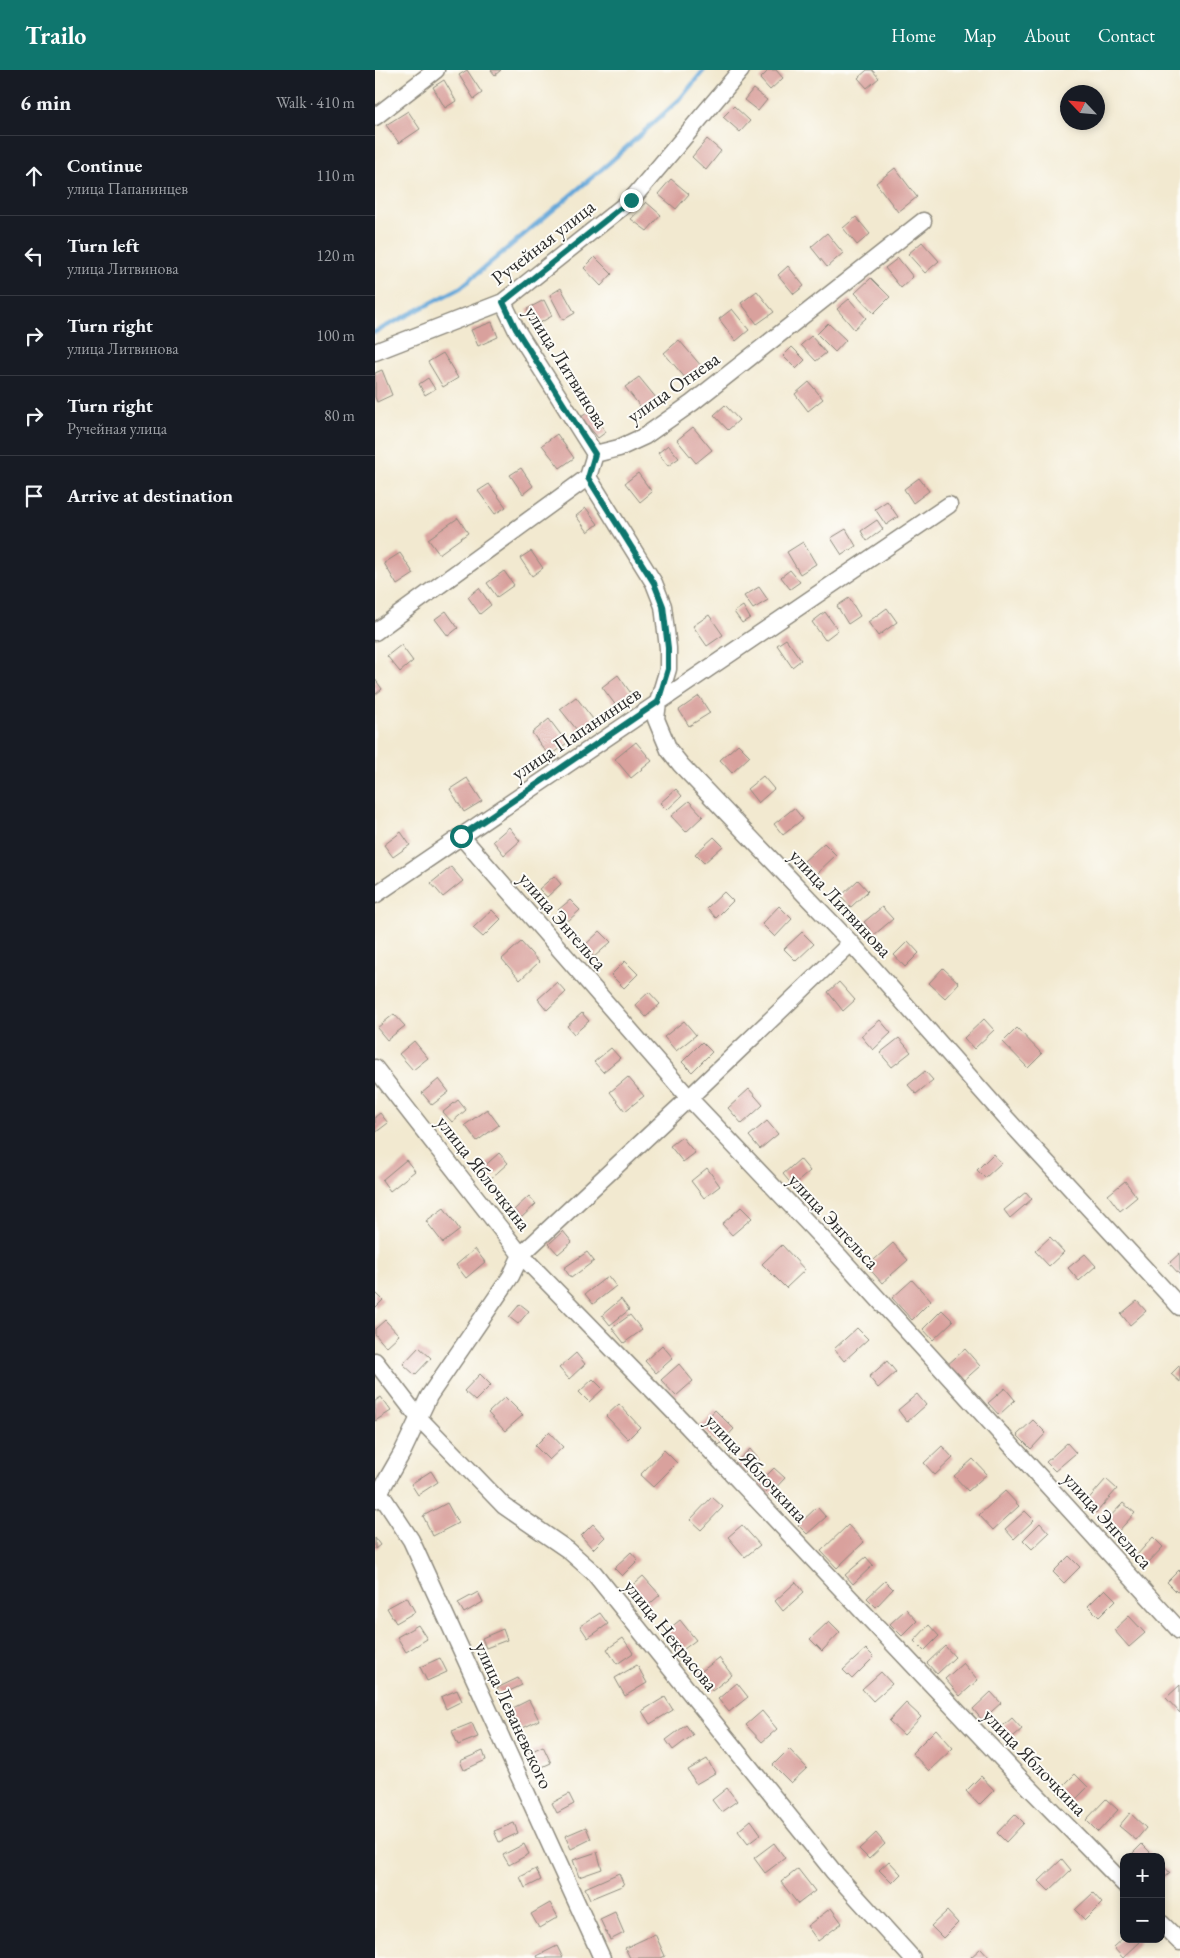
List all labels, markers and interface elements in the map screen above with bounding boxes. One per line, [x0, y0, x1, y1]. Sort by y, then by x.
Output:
text: Trailo [25, 20, 86, 51]
text: Home [891, 24, 936, 47]
text: Map [964, 24, 996, 47]
text: About [1024, 24, 1070, 47]
text: Contact [1098, 24, 1155, 47]
north arrow [1060, 85, 1105, 130]
text: 6 min [20, 89, 71, 116]
text: Walk · 410 m [276, 92, 355, 113]
text: Continue [67, 153, 142, 178]
icon: ahead [20, 162, 48, 190]
text: 110 m [316, 165, 355, 186]
text: улица Папанинцев [67, 178, 188, 199]
route end [620, 189, 643, 212]
street label: Ручейная улица [486, 193, 600, 291]
text: Turn left [67, 233, 139, 258]
icon: left [20, 242, 48, 270]
text: 120 m [316, 245, 355, 266]
text: улица Литвинова [67, 258, 179, 279]
street label: улица Литвинова [519, 301, 615, 433]
text: Turn right [67, 313, 153, 338]
icon: right [20, 322, 48, 350]
text: 100 m [316, 325, 355, 346]
text: улица Литвинова [67, 338, 179, 359]
street label: улица Огнева [621, 345, 725, 429]
text: Turn right [67, 393, 153, 418]
icon: right [20, 402, 48, 430]
text: 80 m [324, 405, 355, 426]
text: Ручейная улица [67, 418, 167, 439]
icon: arrive [20, 482, 48, 510]
text: Arrive at destination [67, 483, 233, 508]
street label: улица Папанинцев [506, 680, 646, 786]
route start [450, 825, 473, 848]
street label: улица Литвинова [784, 843, 898, 963]
street label: улица Энгельса [513, 866, 613, 976]
street label: улица Яблочкина [431, 1110, 537, 1236]
street label: улица Энгельса [783, 1167, 885, 1275]
street label: улица Яблочкина [700, 1408, 814, 1528]
street label: улица Энгельса [1057, 1466, 1159, 1574]
street label: улица Некрасова [618, 1574, 724, 1696]
street label: улица Леваневского [468, 1637, 560, 1793]
street label: улица Яблочкина [977, 1703, 1093, 1821]
map controls [1120, 1853, 1165, 1943]
button: + [1120, 1853, 1165, 1898]
button: − [1120, 1898, 1165, 1943]

